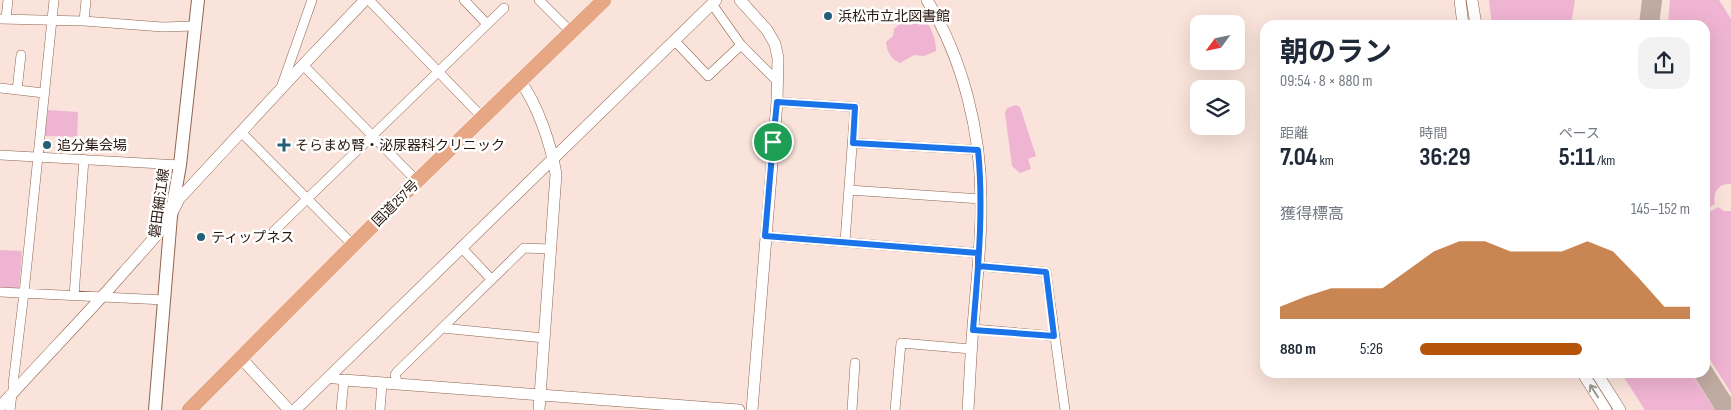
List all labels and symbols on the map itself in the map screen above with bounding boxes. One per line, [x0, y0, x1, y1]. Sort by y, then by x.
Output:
place label: 浜松市立北図書館 [838, 8, 950, 25]
marker: 浜松市立北図書館 [822, 10, 834, 22]
north arrow [1190, 15, 1245, 70]
pin [752, 121, 794, 163]
place label: 追分集会場 [57, 137, 127, 154]
place label: そらまめ腎・泌尿器科クリニック [295, 137, 505, 154]
marker: そらまめ腎・泌尿器科クリニック [277, 138, 291, 152]
marker: 追分集会場 [41, 139, 53, 151]
street label: 磐田細江線 [146, 167, 173, 239]
street label: 国道257号 [369, 177, 422, 230]
place label: ティップネス [211, 229, 294, 246]
marker: ティップネス [195, 231, 207, 243]
one-way arrow [1589, 385, 1599, 399]

